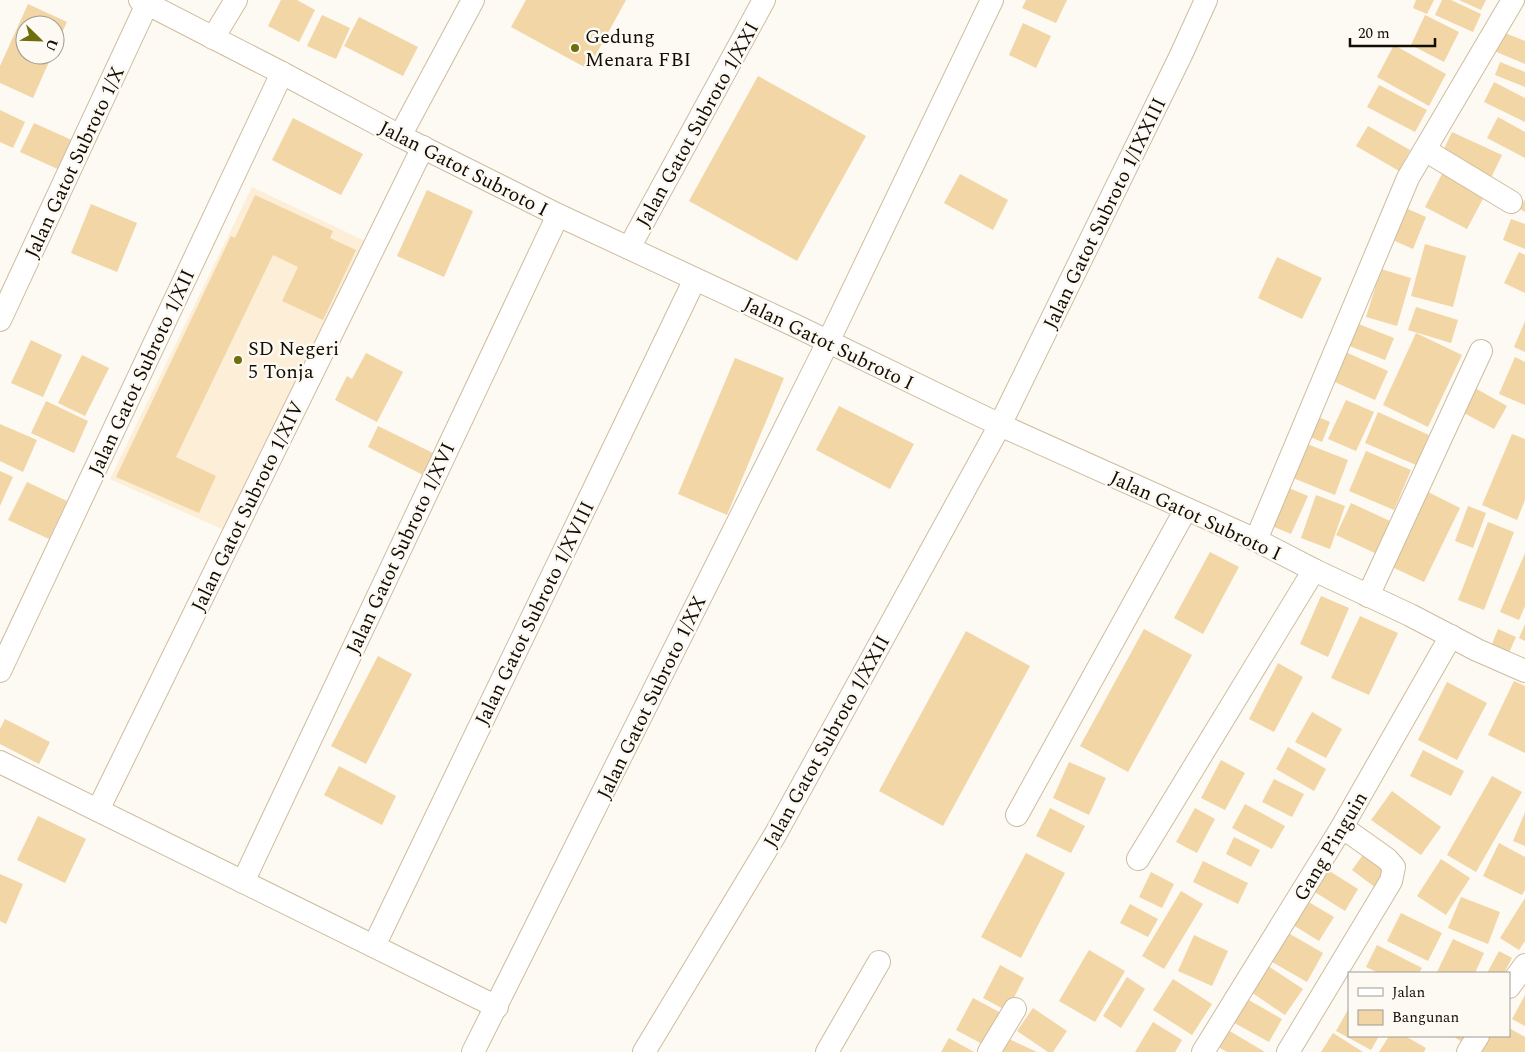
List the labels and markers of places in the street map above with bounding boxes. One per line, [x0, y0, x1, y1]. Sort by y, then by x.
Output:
place label: Gedung Menara FBI [585, 22, 691, 75]
marker: Gedung Menara FBI [569, 42, 581, 54]
place label: SD Negeri 5 Tonja [248, 334, 339, 387]
marker: SD Negeri 5 Tonja [232, 354, 244, 366]

